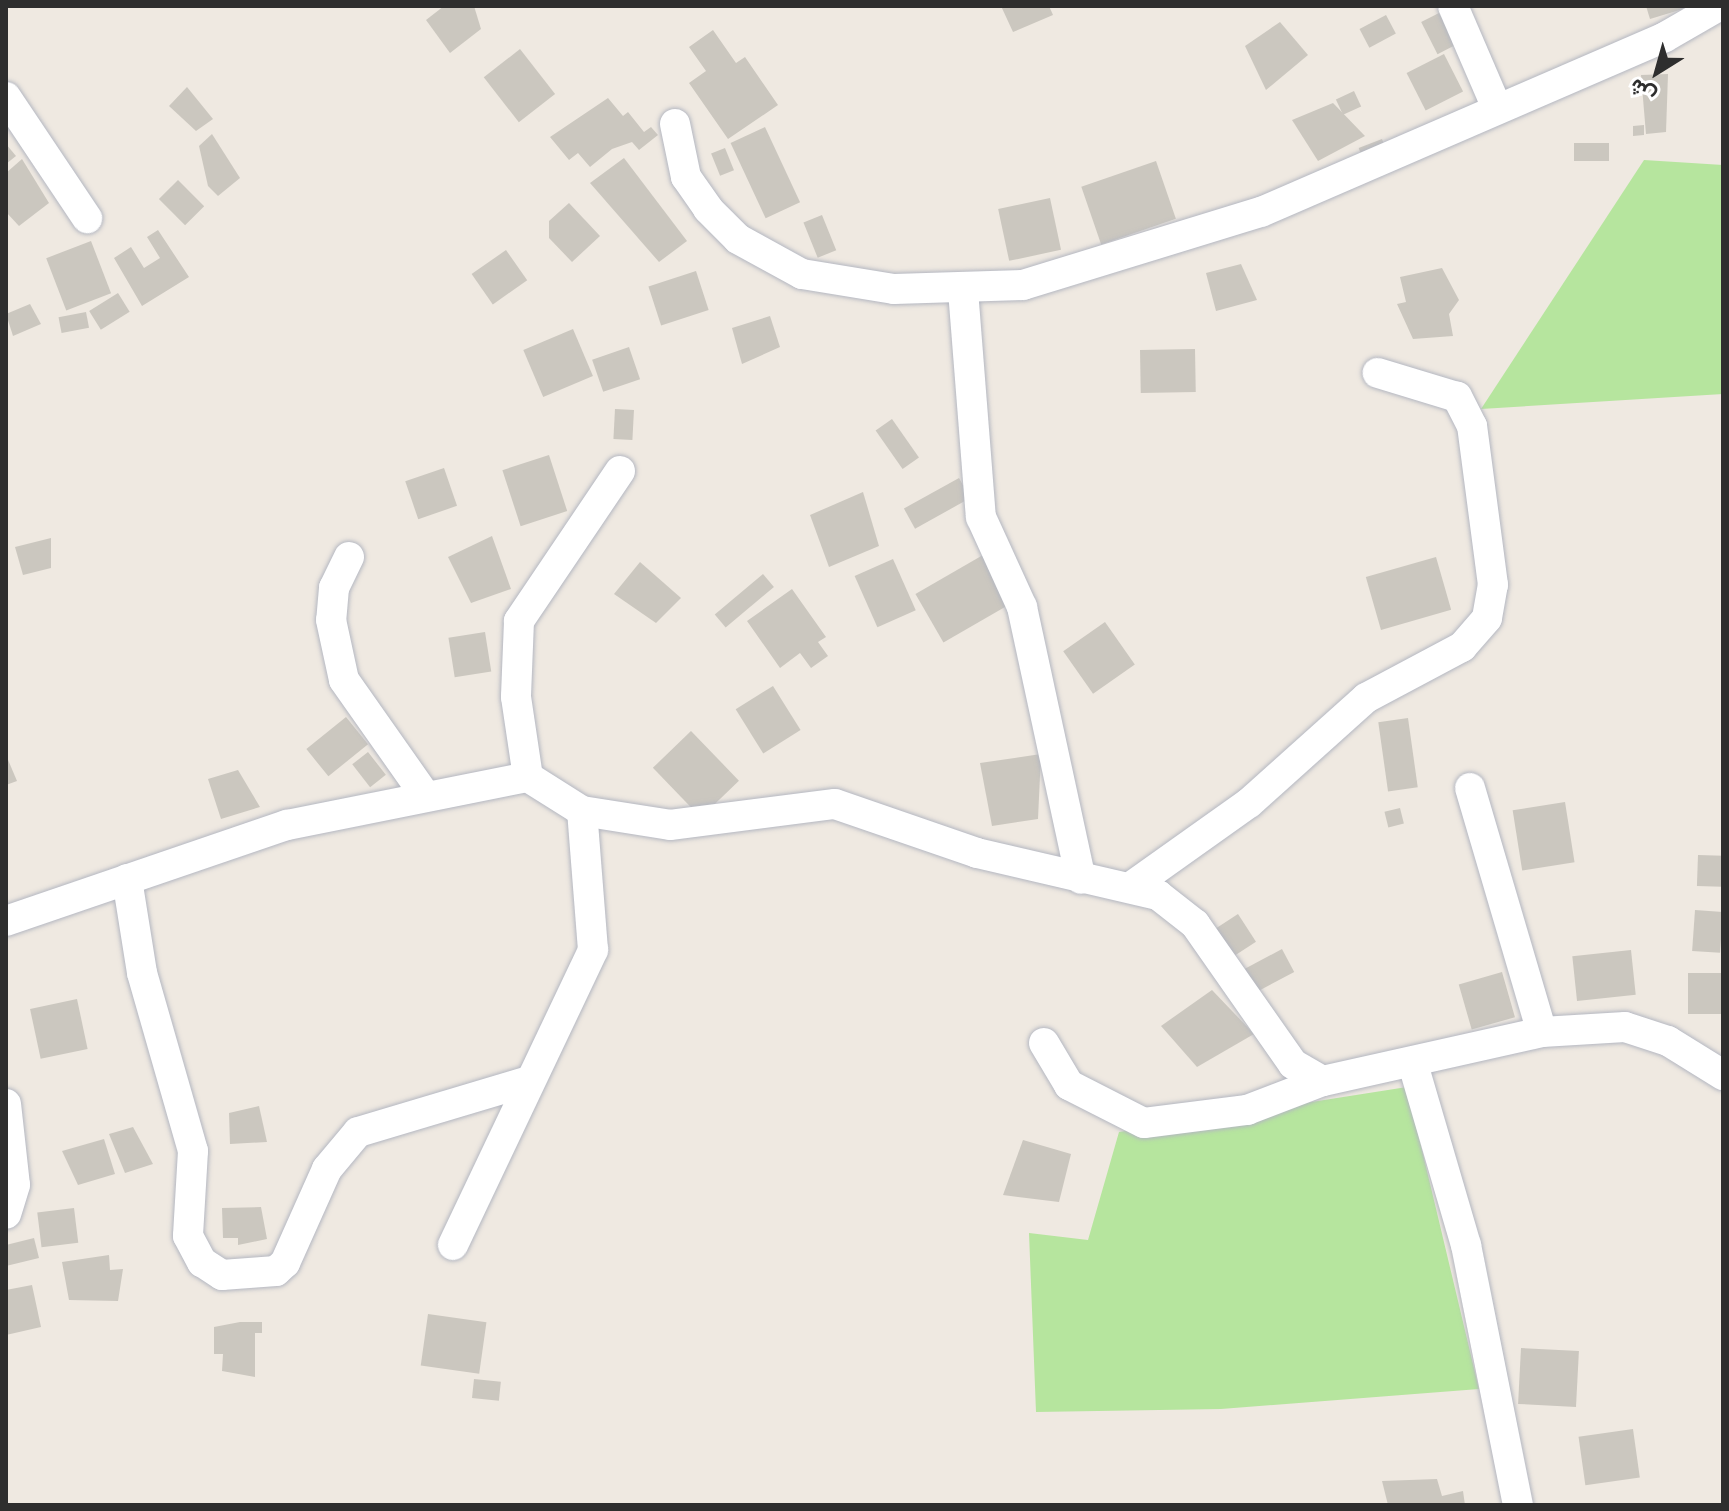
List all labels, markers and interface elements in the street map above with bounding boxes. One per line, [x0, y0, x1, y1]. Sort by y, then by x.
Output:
north arrow [1617, 32, 1697, 112]
text: ش [1623, 71, 1662, 111]

